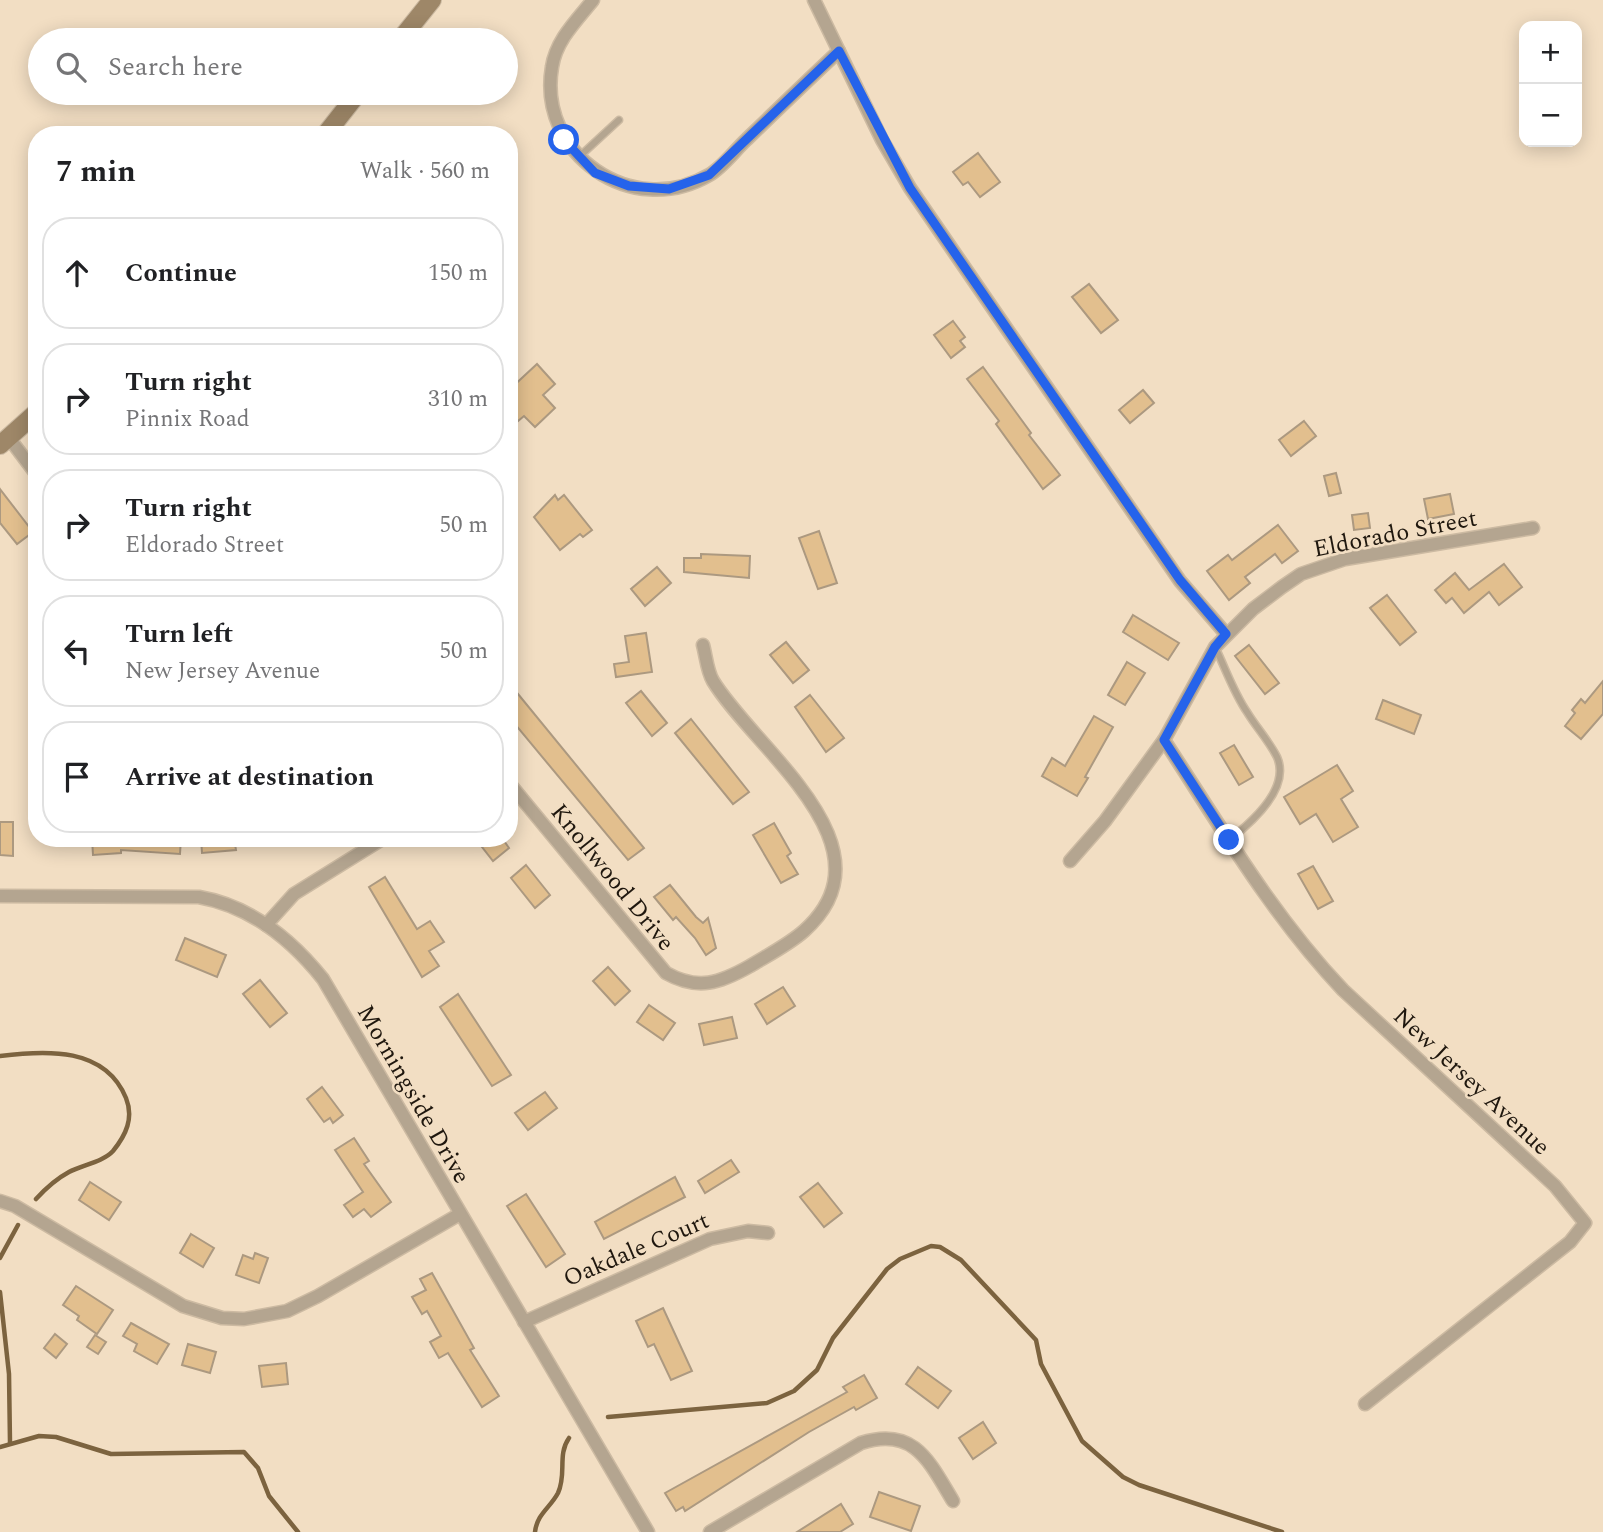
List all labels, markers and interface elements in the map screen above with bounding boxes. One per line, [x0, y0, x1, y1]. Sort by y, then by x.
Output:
map controls [1519, 21, 1582, 147]
button: + [1519, 21, 1582, 84]
search box [28, 28, 518, 105]
text: Search here [108, 47, 243, 87]
icon: search [52, 48, 90, 86]
button: − [1519, 84, 1582, 147]
route start [548, 124, 579, 155]
text: 7 min [56, 149, 136, 195]
text: Walk · 560 m [360, 154, 490, 189]
text: Continue [125, 253, 237, 293]
icon: ahead [58, 254, 96, 292]
text: 150 m [428, 256, 488, 291]
text: Turn right [125, 362, 252, 402]
icon: right [58, 380, 96, 418]
text: 310 m [428, 382, 488, 417]
text: Pinnix Road [125, 402, 250, 437]
text: Turn right [125, 488, 252, 528]
street label: Eldorado Street [1310, 500, 1480, 567]
icon: right [58, 506, 96, 544]
text: 50 m [439, 508, 488, 543]
text: Eldorado Street [125, 528, 284, 563]
text: Turn left [125, 614, 233, 654]
icon: left [58, 632, 96, 670]
text: 50 m [439, 634, 488, 669]
text: New Jersey Avenue [125, 654, 320, 689]
text: Arrive at destination [125, 757, 374, 797]
icon: arrive [58, 758, 96, 796]
street label: Knollwood Drive [541, 796, 683, 959]
route end [1213, 824, 1244, 855]
street label: Morningside Drive [347, 998, 479, 1191]
street label: New Jersey Avenue [1385, 999, 1558, 1164]
street label: Oakdale Court [558, 1203, 715, 1297]

